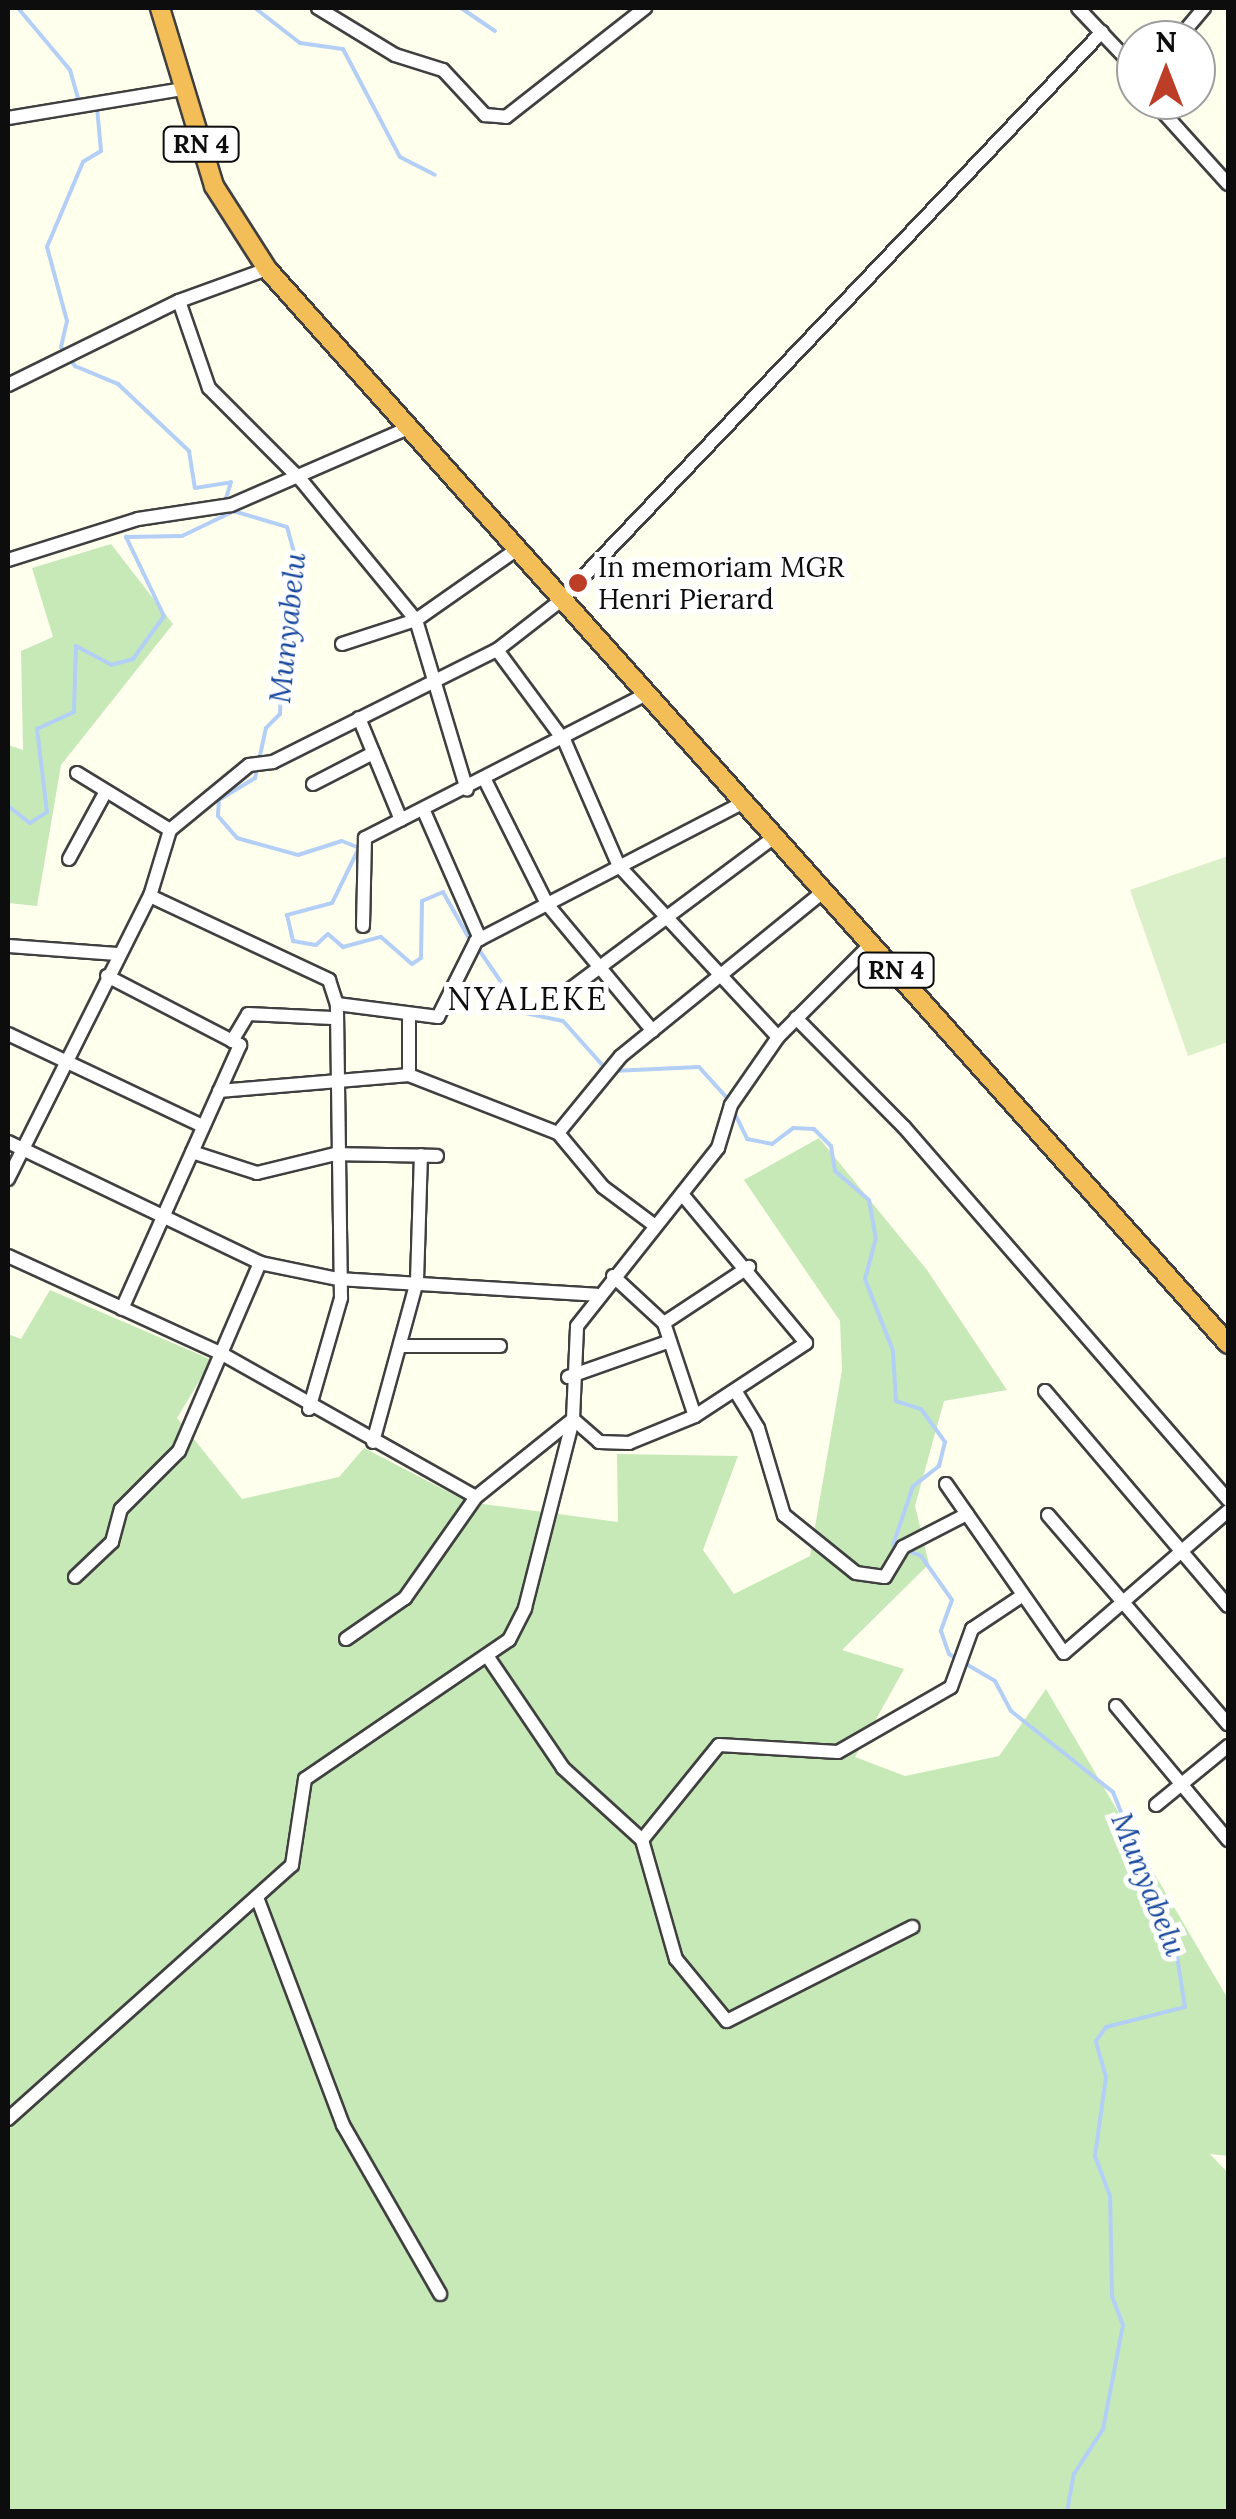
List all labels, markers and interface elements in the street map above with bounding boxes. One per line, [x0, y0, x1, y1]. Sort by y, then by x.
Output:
north arrow [1116, 20, 1216, 120]
text: N [1155, 24, 1177, 60]
road number: RN 4 [161, 124, 241, 164]
place label: In memoriam MGR Henri Pierard [598, 550, 844, 616]
water label: Munyabelu [261, 551, 313, 705]
marker: In memoriam MGR Henri Pierard [567, 572, 589, 594]
road number: RN 4 [856, 950, 936, 990]
district label: NYALEKE [447, 980, 609, 1018]
water label: Munyabelu [1104, 1807, 1194, 1961]

